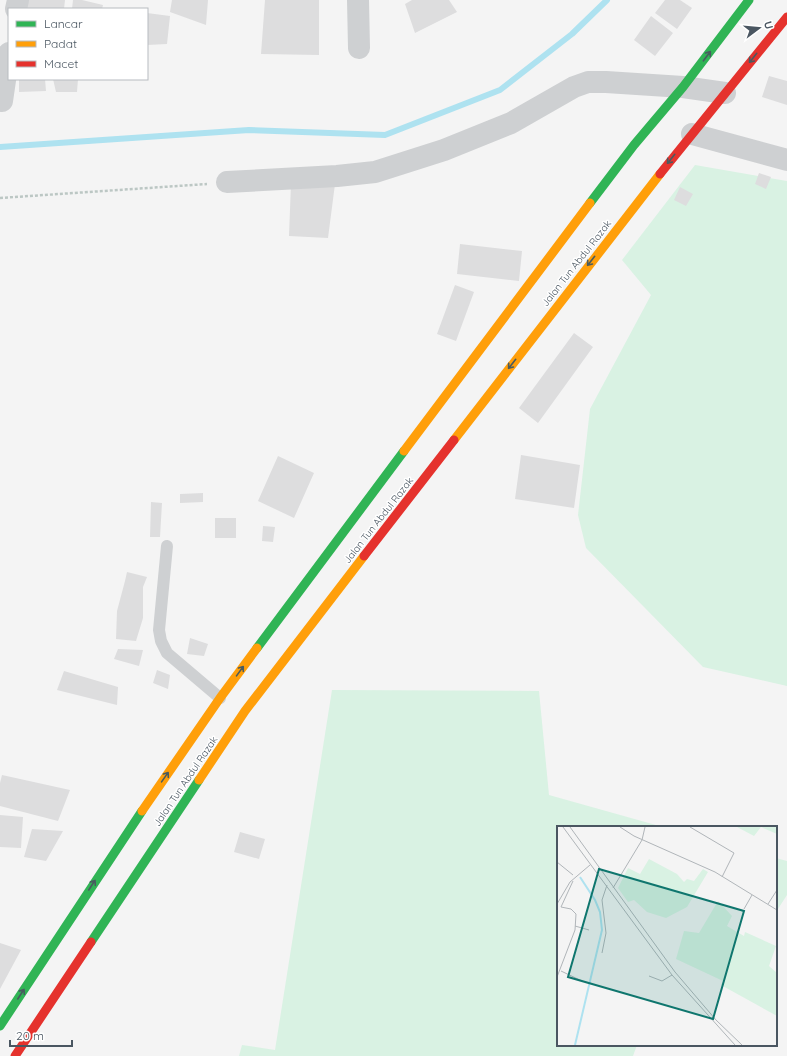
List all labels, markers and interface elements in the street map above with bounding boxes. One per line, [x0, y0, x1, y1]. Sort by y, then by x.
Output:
legend [8, 8, 148, 80]
north arrow [739, 8, 779, 48]
text: Lancar [44, 16, 83, 31]
text: U [761, 20, 776, 31]
text: Padat [44, 36, 77, 51]
one-way arrow [702, 50, 711, 61]
one-way arrow [749, 53, 758, 64]
text: Macet [44, 56, 78, 71]
one-way arrow [667, 153, 675, 164]
street label: Jalan Tun Abdul Razak [539, 217, 614, 309]
one-way arrow [587, 256, 595, 267]
one-way arrow [507, 359, 516, 370]
street label: Jalan Tun Abdul Razak [341, 474, 416, 566]
one-way arrow [236, 666, 244, 677]
street label: Jalan Tun Abdul Razak [150, 734, 220, 829]
one-way arrow [161, 772, 169, 783]
inset map [557, 826, 777, 1046]
one-way arrow [89, 879, 97, 891]
one-way arrow [18, 988, 26, 1000]
scale bar [10, 1022, 72, 1048]
text: 20 m [16, 1028, 44, 1043]

